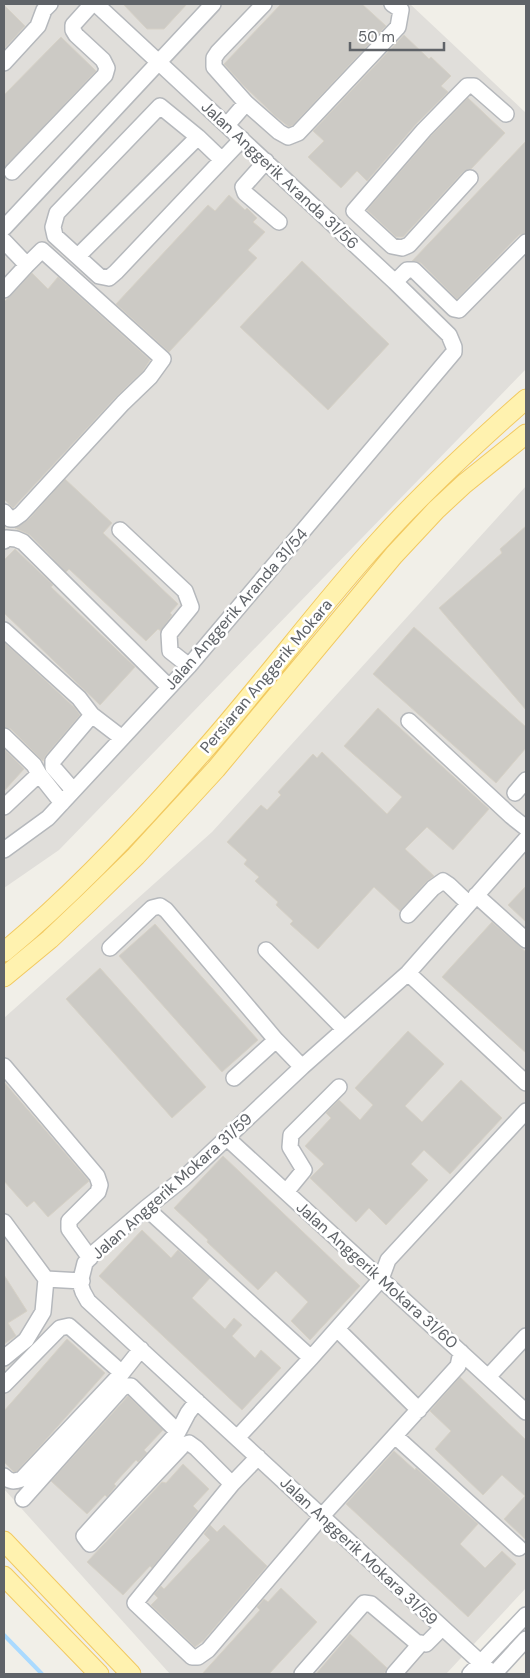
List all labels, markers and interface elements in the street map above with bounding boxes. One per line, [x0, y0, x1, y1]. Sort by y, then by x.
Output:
scale bar [350, 20, 444, 52]
text: 50 m [358, 27, 395, 47]
street label: Jalan Anggerik Aranda 31/56 [197, 96, 363, 254]
street label: Jalan Anggerik Aranda 31/54 [160, 523, 312, 694]
street label: Persiaran Anggerik Mokara [195, 594, 337, 758]
street label: Jalan Anggerik Mokara 31/59 [87, 1108, 257, 1264]
street label: Jalan Anggerik Mokara 31/60 [292, 1197, 462, 1353]
street label: Jalan Anggerik Mokara 31/59 [275, 1472, 443, 1630]

